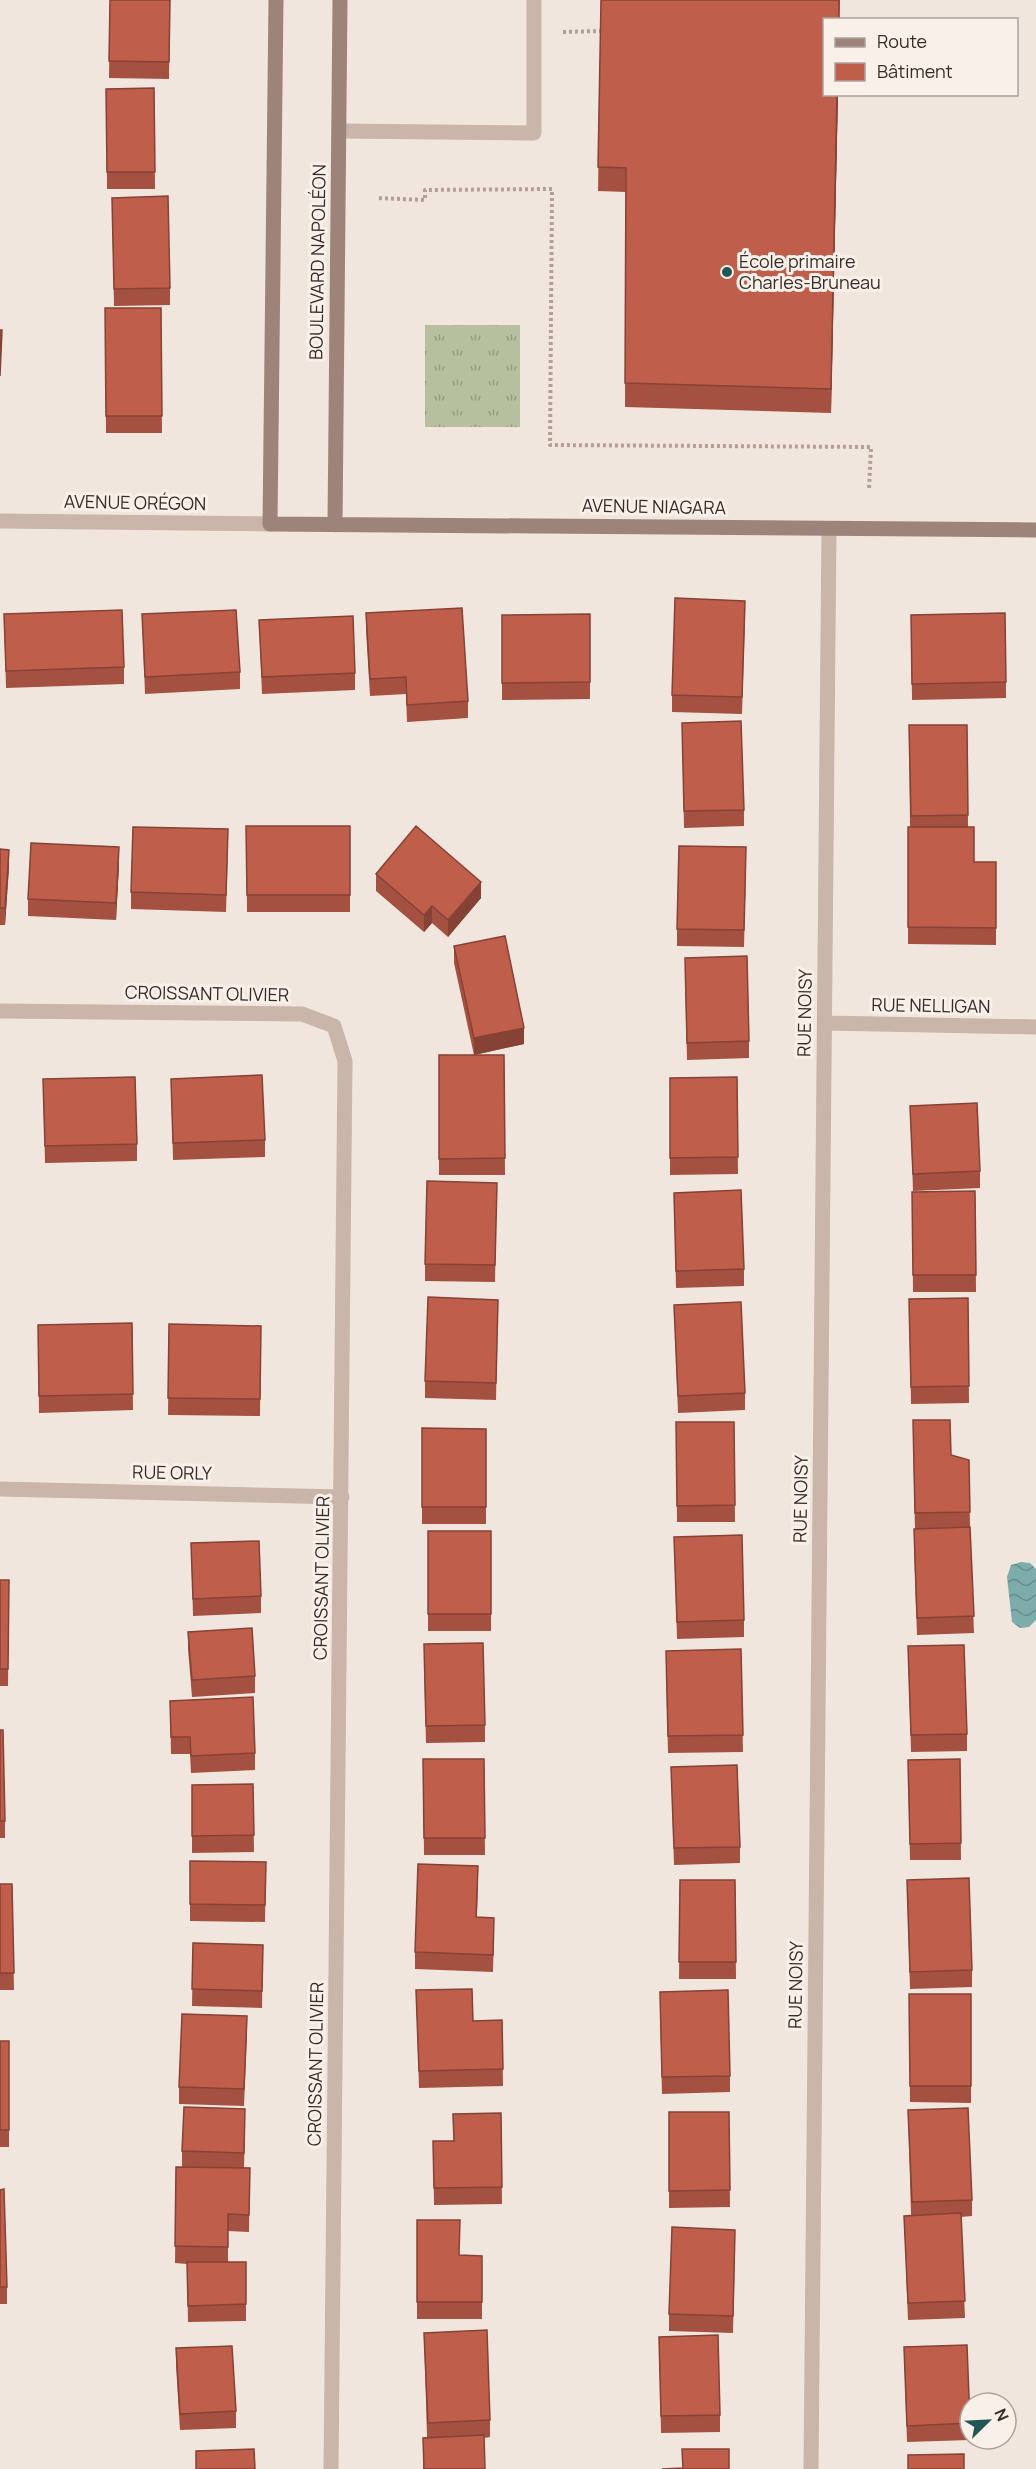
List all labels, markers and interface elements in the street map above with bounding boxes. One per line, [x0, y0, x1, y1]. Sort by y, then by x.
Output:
legend [823, 18, 1018, 96]
text: Route [877, 29, 927, 53]
text: Bâtiment [877, 59, 953, 83]
street label: BOULEVARD NAPOLÉON [303, 164, 331, 360]
place label: École primaire Charles-Bruneau [739, 249, 881, 294]
marker: École primaire Charles-Bruneau [720, 265, 734, 279]
street label: AVENUE ORÉGON [64, 489, 206, 515]
street label: AVENUE NIAGARA [582, 493, 727, 519]
street label: RUE NOISY [791, 968, 817, 1057]
street label: CROISSANT OLIVIER [125, 980, 289, 1006]
street label: RUE NELLIGAN [871, 992, 991, 1018]
street label: RUE NOISY [787, 1454, 813, 1543]
street label: RUE ORLY [132, 1459, 213, 1485]
street label: CROISSANT OLIVIER [308, 1496, 334, 1660]
street label: RUE NOISY [782, 1940, 808, 2029]
street label: CROISSANT OLIVIER [302, 1982, 328, 2146]
north arrow [958, 2391, 1018, 2451]
text: N [989, 2405, 1014, 2425]

